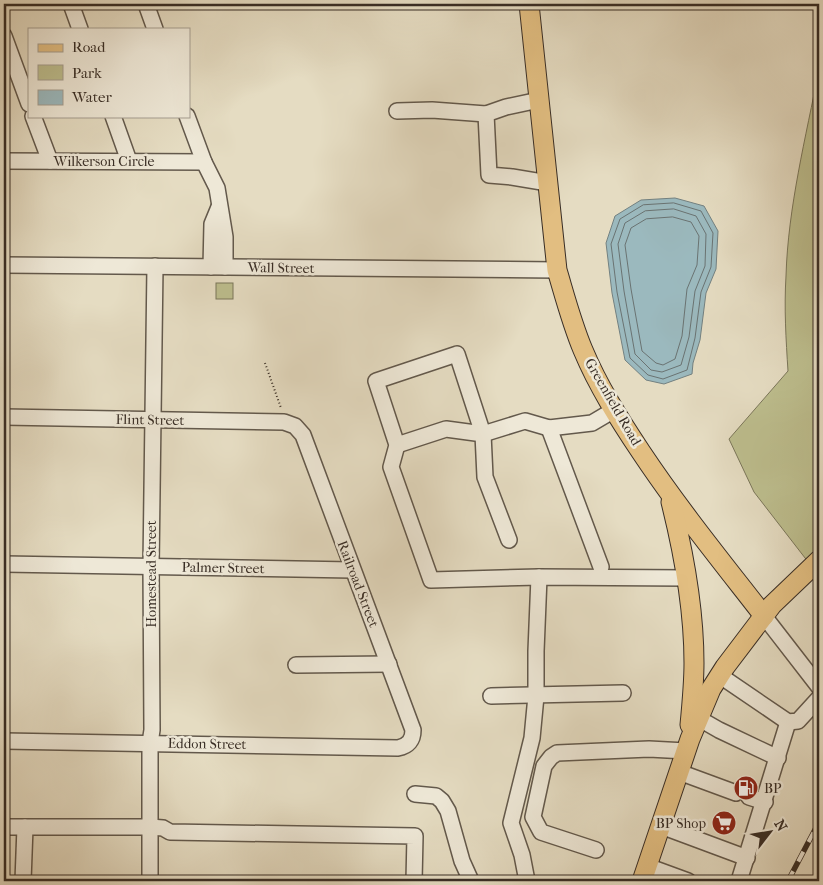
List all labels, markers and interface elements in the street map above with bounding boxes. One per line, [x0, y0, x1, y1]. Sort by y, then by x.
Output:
legend [28, 28, 190, 118]
text: Road [72, 38, 106, 56]
text: Park [72, 64, 102, 82]
text: Water [71, 88, 112, 106]
street label: Wilkerson Circle [52, 153, 155, 170]
street label: Wall Street [246, 259, 315, 277]
street label: Greenfield Road [581, 355, 645, 449]
street label: Flint Street [116, 411, 184, 429]
street label: Homestead Street [143, 520, 160, 628]
street label: Railroad Street [334, 538, 382, 630]
street label: Palmer Street [181, 559, 265, 577]
street label: Eddon Street [167, 735, 247, 753]
fuel station icon: BP [733, 775, 759, 801]
place label: BP [764, 780, 782, 797]
north arrow [746, 808, 796, 858]
supermarket icon: BP Shop [711, 810, 737, 836]
place label: BP Shop [656, 815, 706, 832]
text: N [771, 817, 791, 835]

